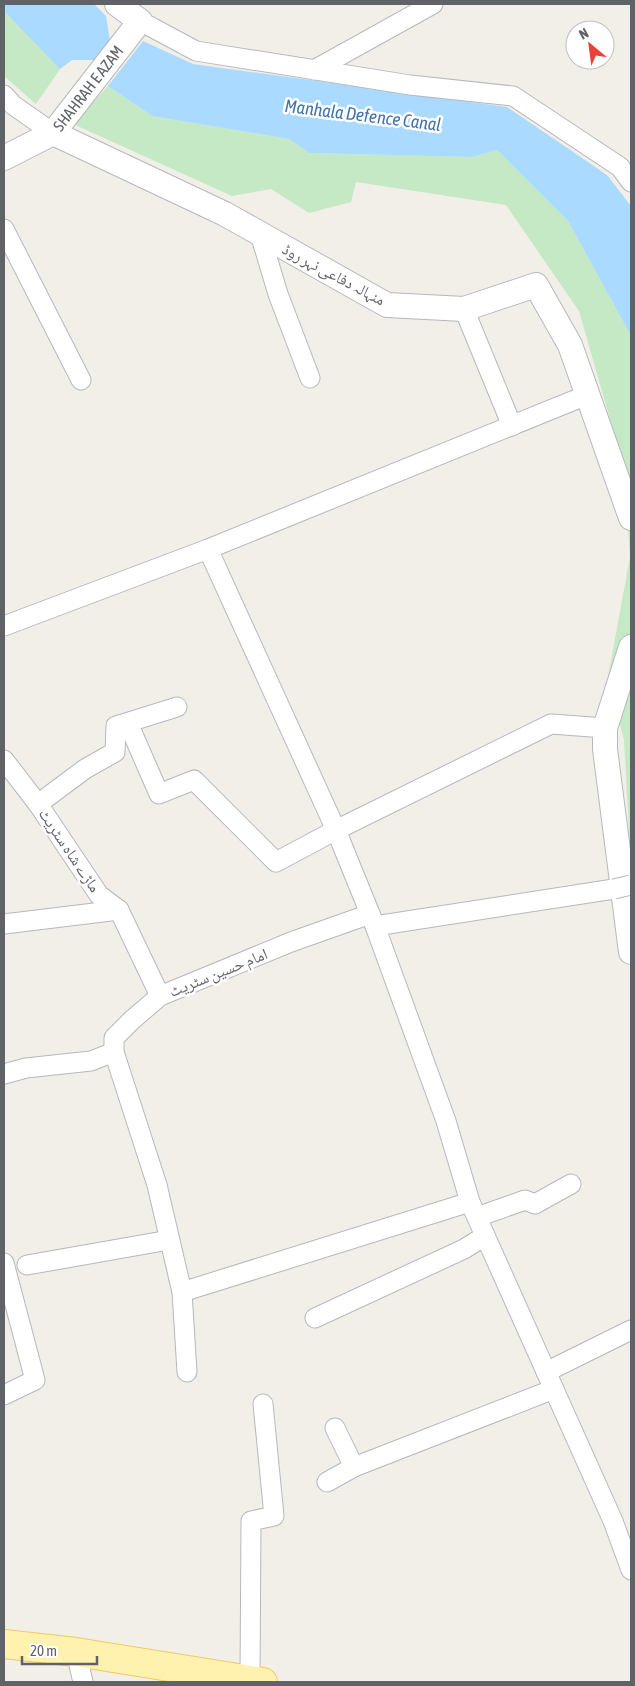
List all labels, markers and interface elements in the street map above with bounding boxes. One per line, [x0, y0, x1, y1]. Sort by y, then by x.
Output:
north arrow [565, 20, 615, 70]
text: N [576, 25, 591, 43]
street label: SHAHRAH E AZAM [49, 42, 127, 134]
water label: Manhala Defence Canal [284, 95, 442, 135]
street label: منہالہ دفاعی نہر روڈ [279, 239, 388, 310]
street label: ماڑے شاہ سٹریٹ [35, 805, 104, 896]
street label: امام حسین سٹریٹ [166, 944, 271, 1002]
scale bar [22, 1634, 98, 1666]
text: 20 m [30, 1642, 57, 1659]

